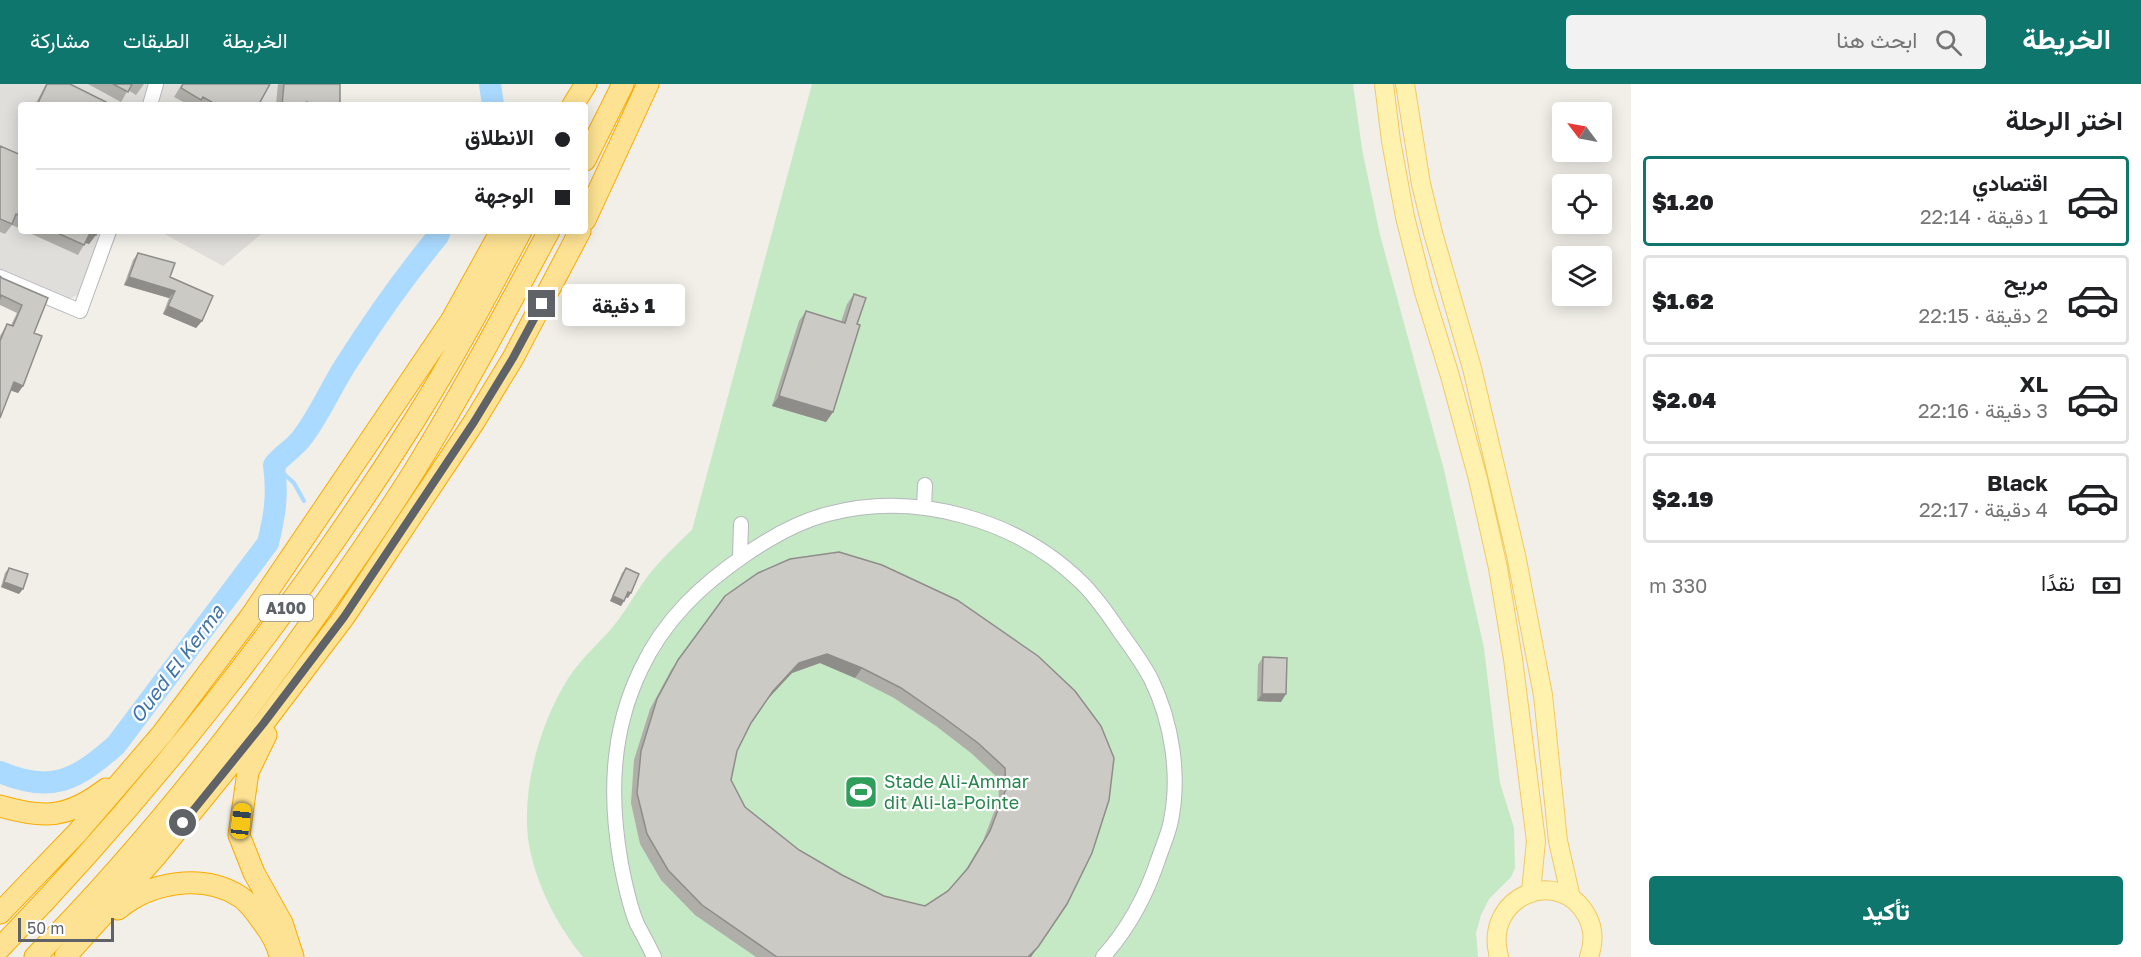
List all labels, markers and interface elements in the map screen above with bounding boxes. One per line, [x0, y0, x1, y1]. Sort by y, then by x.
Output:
search box [1566, 15, 1986, 69]
text: الخريطة [2022, 22, 2111, 55]
text: ابحث هنا [1836, 26, 1917, 53]
icon: search [1932, 26, 1965, 59]
text: مشاركة [30, 27, 90, 53]
text: الطبقات [123, 27, 190, 53]
text: الخريطة [223, 27, 288, 53]
north arrow [1552, 102, 1612, 162]
map controls [1552, 102, 1612, 306]
text: اختر الرحلة [2006, 104, 2123, 136]
text: الانطلاق [465, 123, 534, 150]
text: اقتصادي [1972, 169, 2048, 196]
button: locate [1552, 174, 1612, 234]
icon: car [2066, 174, 2120, 228]
text: الوجهة [474, 181, 534, 208]
text: $1.20 [1652, 188, 1714, 215]
text: 1 دقيقة · 22:14 [1920, 204, 2048, 228]
button: layers [1552, 246, 1612, 306]
text: مريح [2004, 268, 2048, 295]
icon: car [2066, 273, 2120, 327]
callout: 1 دقيقة [563, 283, 686, 325]
text: $1.62 [1652, 287, 1714, 314]
route end [528, 290, 555, 317]
text: 1 دقيقة [592, 293, 655, 317]
text: 2 دقيقة · 22:15 [1919, 303, 2048, 327]
text: XL [2020, 370, 2048, 397]
icon: car [2066, 372, 2120, 426]
text: $2.04 [1652, 386, 1716, 413]
text: 3 دقيقة · 22:16 [1918, 398, 2048, 422]
text: Black [1987, 469, 2048, 496]
icon: car [2066, 471, 2120, 525]
text: $2.19 [1652, 485, 1714, 512]
text: 4 دقيقة · 22:17 [1919, 497, 2048, 521]
text: نقدًا [2041, 569, 2075, 596]
icon: cash [2090, 569, 2123, 602]
text: 330 m [1649, 573, 1708, 597]
road number: A100 [259, 595, 313, 621]
water label: Oued El Kerma [124, 599, 229, 727]
place label: Stade Ali-Ammar dit Ali-la-Pointe [884, 770, 1029, 813]
sports icon: Stade Ali-Ammar dit Ali-la-Pointe [843, 774, 879, 810]
car [230, 802, 252, 840]
route start [169, 809, 196, 836]
button: تأكيد [1649, 876, 2123, 945]
scale bar [18, 915, 114, 942]
text: 50 m [27, 918, 64, 938]

